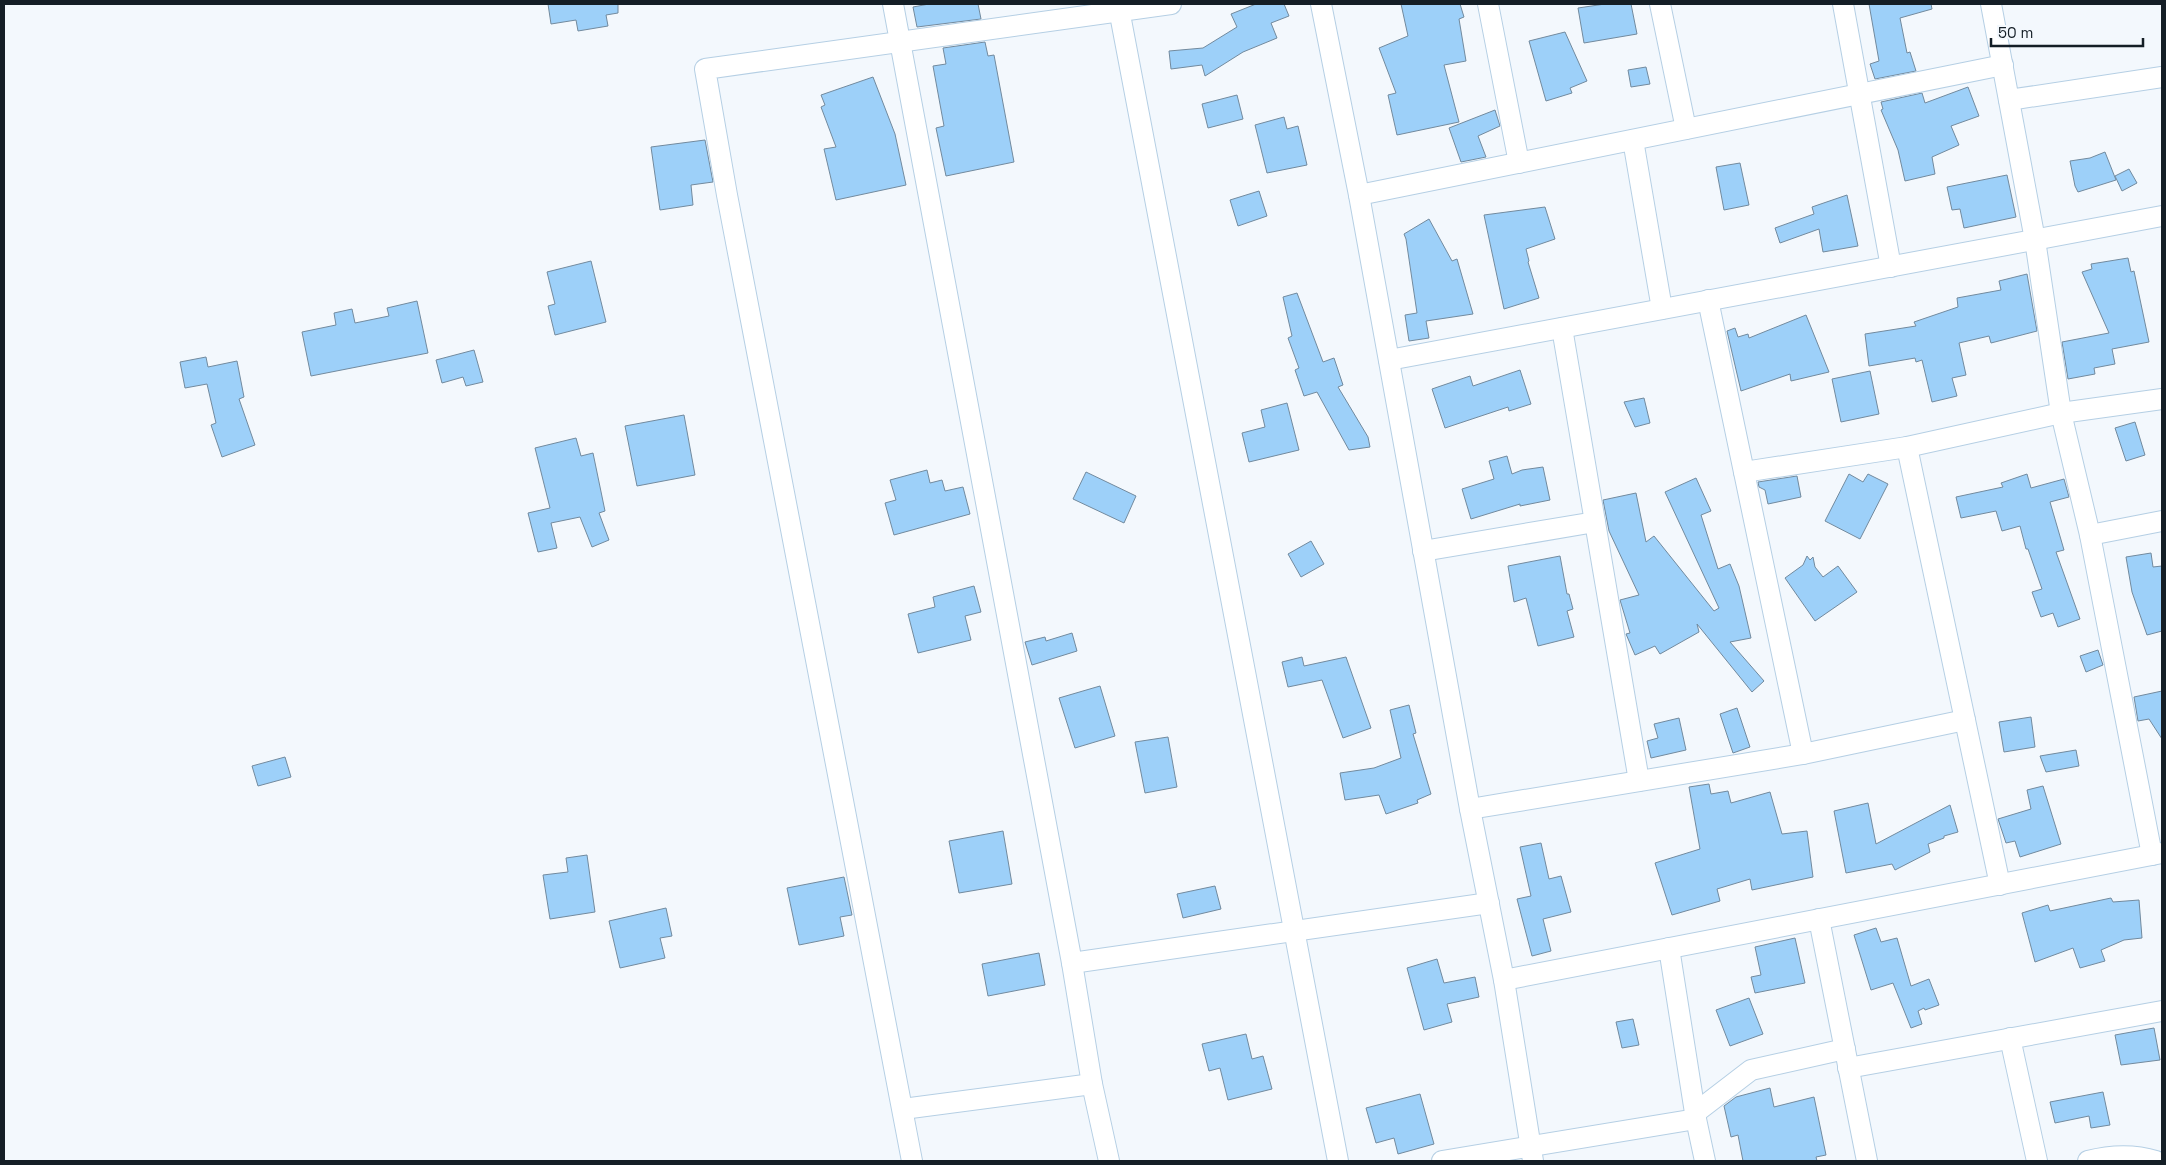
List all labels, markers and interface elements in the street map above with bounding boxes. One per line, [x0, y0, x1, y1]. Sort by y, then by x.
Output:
scale bar [1991, 15, 2144, 47]
text: 50 m [1998, 23, 2033, 42]

